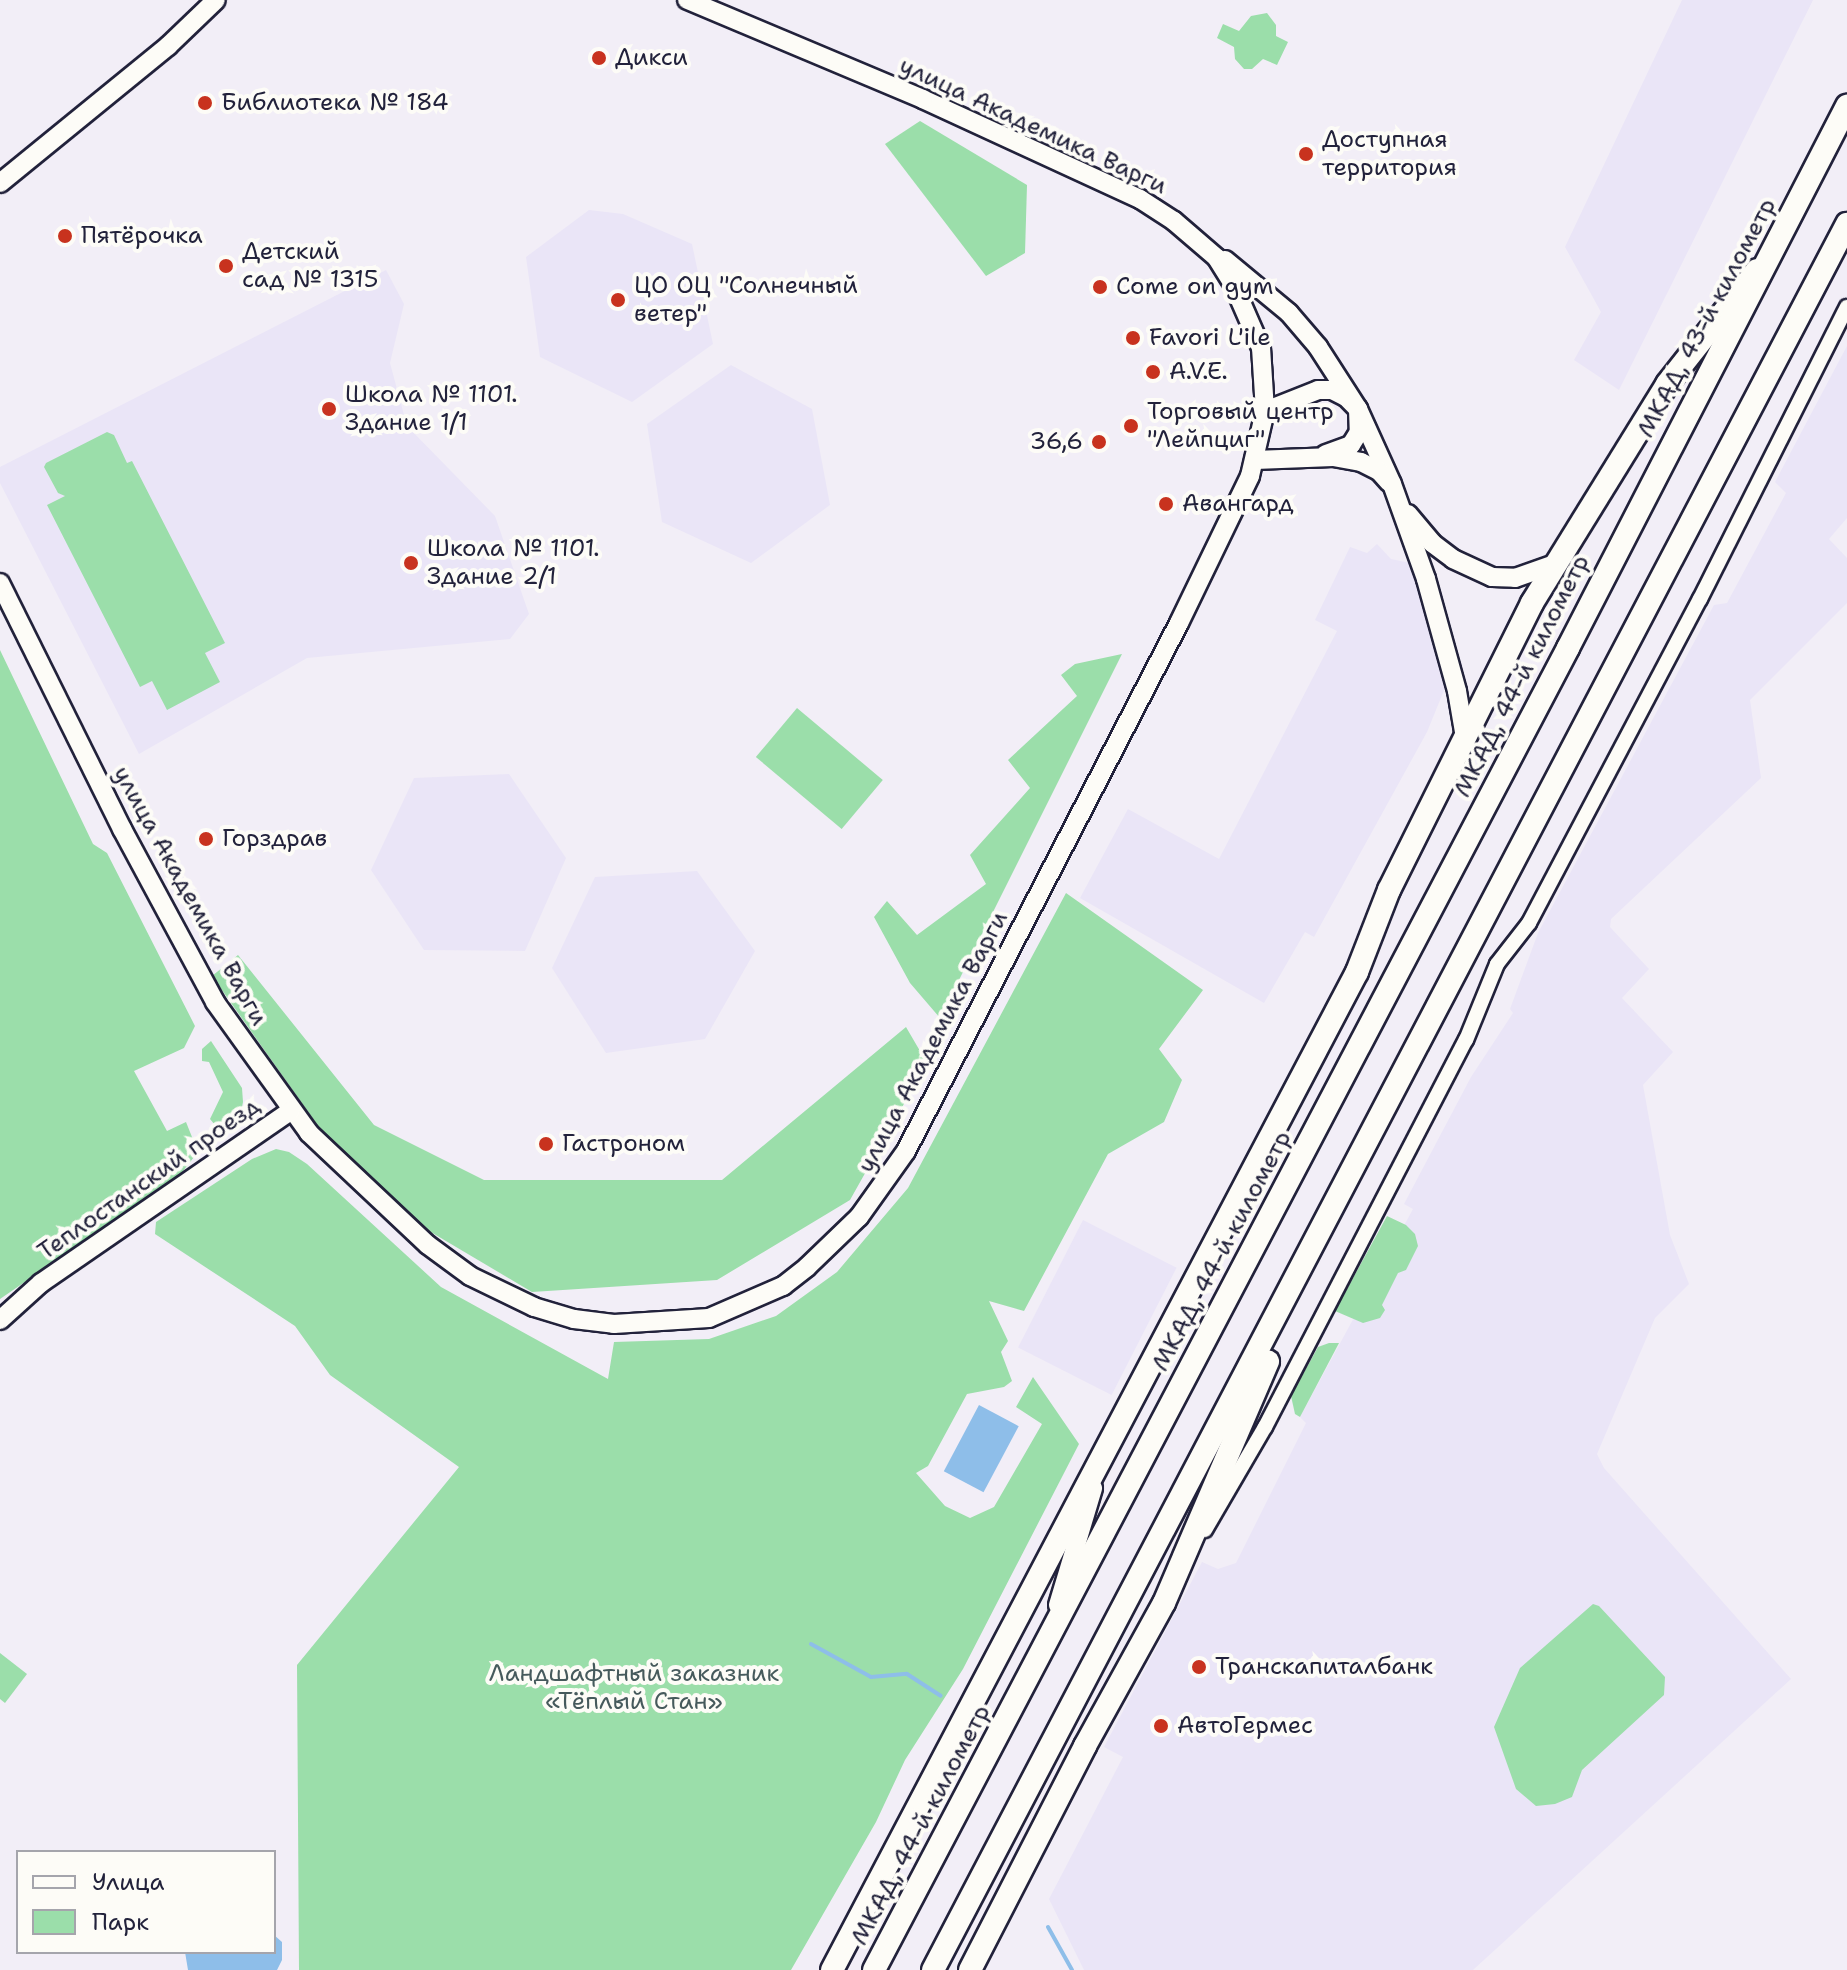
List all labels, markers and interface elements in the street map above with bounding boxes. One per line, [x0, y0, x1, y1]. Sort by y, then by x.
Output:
place label: Дикси [615, 44, 688, 72]
marker: Дикси [590, 49, 608, 67]
street label: улица Академика Варги [895, 51, 1171, 201]
place label: Библиотека № 184 [221, 89, 449, 117]
marker: Библиотека № 184 [196, 94, 214, 112]
place label: Доступная территория [1322, 126, 1457, 182]
marker: Доступная территория [1297, 145, 1315, 163]
street label: МКАД, 43-й километр [1632, 194, 1782, 442]
place label: Пятёрочка [81, 222, 203, 250]
marker: Пятёрочка [56, 227, 74, 245]
place label: Детский сад № 1315 [242, 238, 378, 294]
marker: Детский сад № 1315 [217, 257, 235, 275]
place label: ЦО ОЦ "Солнечный ветер" [634, 272, 858, 328]
place label: Come on gym [1116, 273, 1273, 301]
marker: Come on gym [1091, 278, 1109, 296]
marker: ЦО ОЦ "Солнечный ветер" [609, 291, 627, 309]
place label: Favori L'ile [1149, 324, 1271, 352]
marker: Favori L'ile [1124, 329, 1142, 347]
place label: A.V.E. [1169, 358, 1228, 386]
marker: A.V.E. [1144, 363, 1162, 381]
place label: Школа № 1101. Здание 1/1 [345, 381, 517, 437]
place label: Торговый центр "Лейпциг" [1147, 398, 1334, 454]
marker: Школа № 1101. Здание 1/1 [320, 400, 338, 418]
marker: Торговый центр "Лейпциг" [1122, 417, 1140, 435]
place label: 36,6 [1030, 428, 1083, 456]
marker: 36,6 [1090, 433, 1108, 451]
place label: Авангард [1182, 490, 1294, 518]
marker: Авангард [1157, 495, 1175, 513]
place label: Школа № 1101. Здание 2/1 [427, 535, 599, 591]
street label: МКАД, 44-й километр [1448, 550, 1596, 802]
marker: Школа № 1101. Здание 2/1 [402, 554, 420, 572]
street label: улица Академика Варги [107, 761, 273, 1031]
place label: Горздрав [222, 825, 327, 853]
marker: Горздрав [197, 830, 215, 848]
street label: улица Академика Варги [852, 906, 1014, 1178]
street label: Теплостанский проезд [33, 1091, 265, 1267]
street label: МКАД, 44-й километр [1146, 1126, 1298, 1376]
place label: Гастроном [562, 1130, 685, 1158]
marker: Гастроном [537, 1135, 555, 1153]
place label: Транскапиталбанк [1215, 1653, 1433, 1681]
marker: Транскапиталбанк [1190, 1658, 1208, 1676]
park label: Ландшафтный заказник «Тёплый Стан» [489, 1660, 779, 1716]
street label: МКАД, 44-й километр [845, 1700, 997, 1950]
place label: АвтоГермес [1177, 1712, 1313, 1740]
marker: АвтоГермес [1152, 1717, 1170, 1735]
legend [16, 1850, 276, 1954]
text: Улица [92, 1866, 165, 1898]
text: Парк [92, 1906, 149, 1938]

